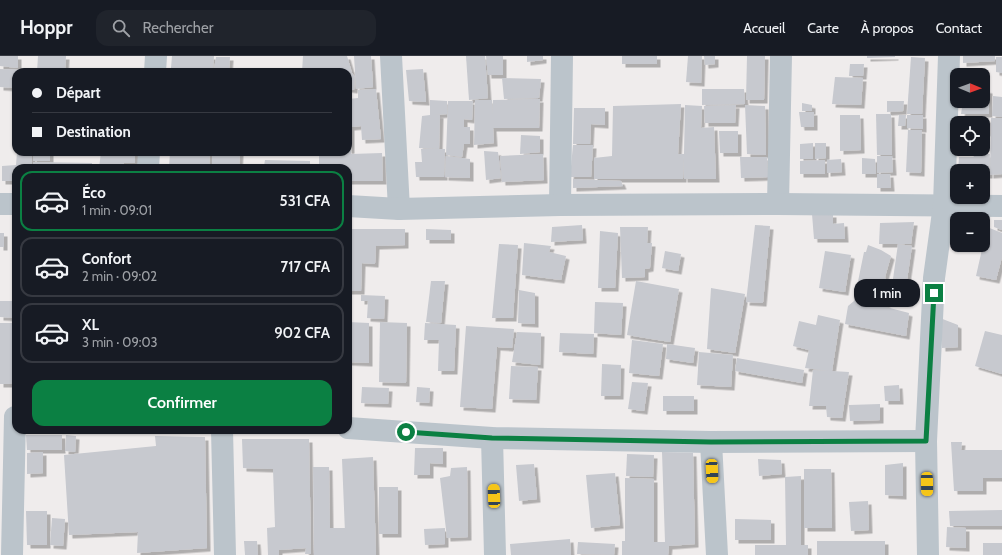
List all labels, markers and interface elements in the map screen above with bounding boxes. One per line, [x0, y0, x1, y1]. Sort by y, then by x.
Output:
search box [96, 10, 376, 46]
text: Hoppr [20, 16, 72, 39]
icon: search [110, 17, 132, 39]
text: Rechercher [142, 19, 213, 37]
text: Accueil [743, 19, 785, 37]
text: Carte [807, 19, 839, 37]
text: À propos [861, 19, 914, 37]
text: Contact [936, 19, 982, 37]
north arrow [950, 68, 990, 108]
map controls [950, 68, 990, 252]
text: Départ [56, 84, 101, 102]
button: locate [950, 116, 990, 156]
text: Destination [56, 123, 131, 141]
button: + [950, 164, 990, 204]
icon: car [34, 183, 70, 219]
text: Éco [82, 184, 106, 202]
text: 531 CFA [280, 192, 330, 210]
text: 1 min · 09:01 [82, 202, 152, 218]
button: − [950, 212, 990, 252]
icon: car [34, 249, 70, 285]
text: Confort [82, 250, 131, 268]
text: 717 CFA [281, 258, 330, 276]
text: 2 min · 09:02 [82, 268, 157, 284]
callout: 1 min [854, 279, 920, 307]
route end [925, 284, 943, 302]
text: 1 min [872, 285, 902, 301]
icon: car [34, 315, 70, 351]
text: XL [82, 316, 99, 334]
text: 902 CFA [274, 324, 330, 342]
text: 3 min · 09:03 [82, 334, 158, 350]
button: Confirmer [32, 380, 332, 426]
route start [397, 423, 415, 441]
car [705, 459, 719, 483]
car [921, 472, 933, 496]
car [488, 484, 500, 508]

